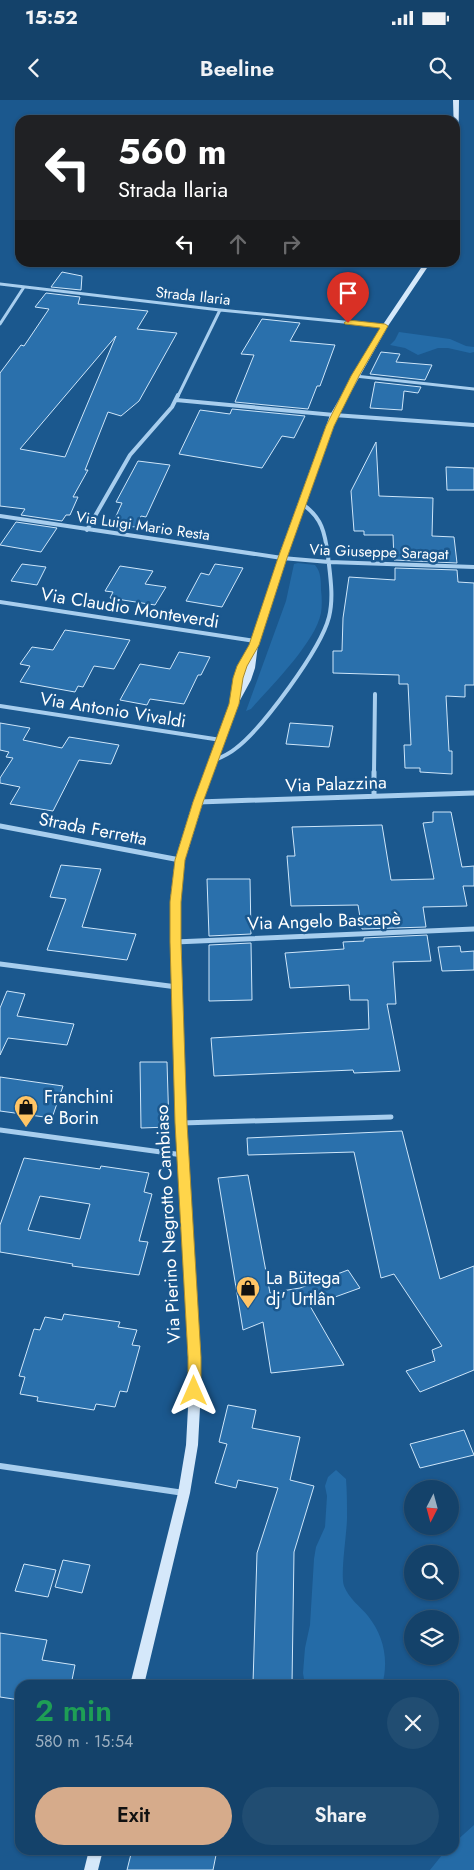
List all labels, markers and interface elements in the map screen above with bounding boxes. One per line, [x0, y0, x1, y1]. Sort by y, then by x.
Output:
text: 15:52 [25, 4, 78, 31]
text: Beeline [200, 52, 274, 84]
icon: back [20, 54, 48, 82]
icon: search [426, 54, 454, 82]
text: 560 m [118, 127, 226, 177]
icon: left [35, 135, 100, 200]
text: Strada Ilaria [118, 173, 228, 205]
icon: left [171, 230, 199, 258]
icon: ahead [224, 230, 252, 258]
icon: right [277, 230, 305, 258]
pin [327, 272, 369, 323]
icon: arrive [334, 279, 362, 307]
street label: Strada Ilaria [155, 281, 231, 311]
street label: Via Luigi Mario Resta [75, 506, 211, 546]
street label: Via Giuseppe Saragat [309, 539, 449, 565]
street label: Via Claudio Monteverdi [39, 581, 221, 635]
street label: Via Antonio Vivaldi [38, 686, 188, 734]
street label: Via Palazzina [285, 769, 387, 799]
street label: Strada Ferretta [37, 806, 149, 852]
street label: Via Angelo Bascapè [247, 905, 401, 937]
place label: Franchini e Borin [44, 1084, 114, 1131]
shop icon: Franchini e Borin [13, 1094, 39, 1128]
street label: Via Pierino Negrotto Cambiaso [149, 1104, 187, 1344]
place label: La Bütega dj' Urtlân [266, 1265, 340, 1312]
shop icon: La Bütega dj' Urtlân [235, 1275, 261, 1309]
position arrow [167, 1364, 219, 1416]
north arrow [404, 1480, 459, 1535]
map controls [404, 1480, 459, 1665]
button: search [404, 1545, 459, 1600]
button: layers [404, 1610, 459, 1665]
text: 2 min [35, 1689, 112, 1732]
button: close [387, 1697, 439, 1749]
text: 580 m · 15:54 [35, 1730, 133, 1753]
button: Exit [35, 1787, 232, 1845]
button: Share [242, 1787, 439, 1845]

